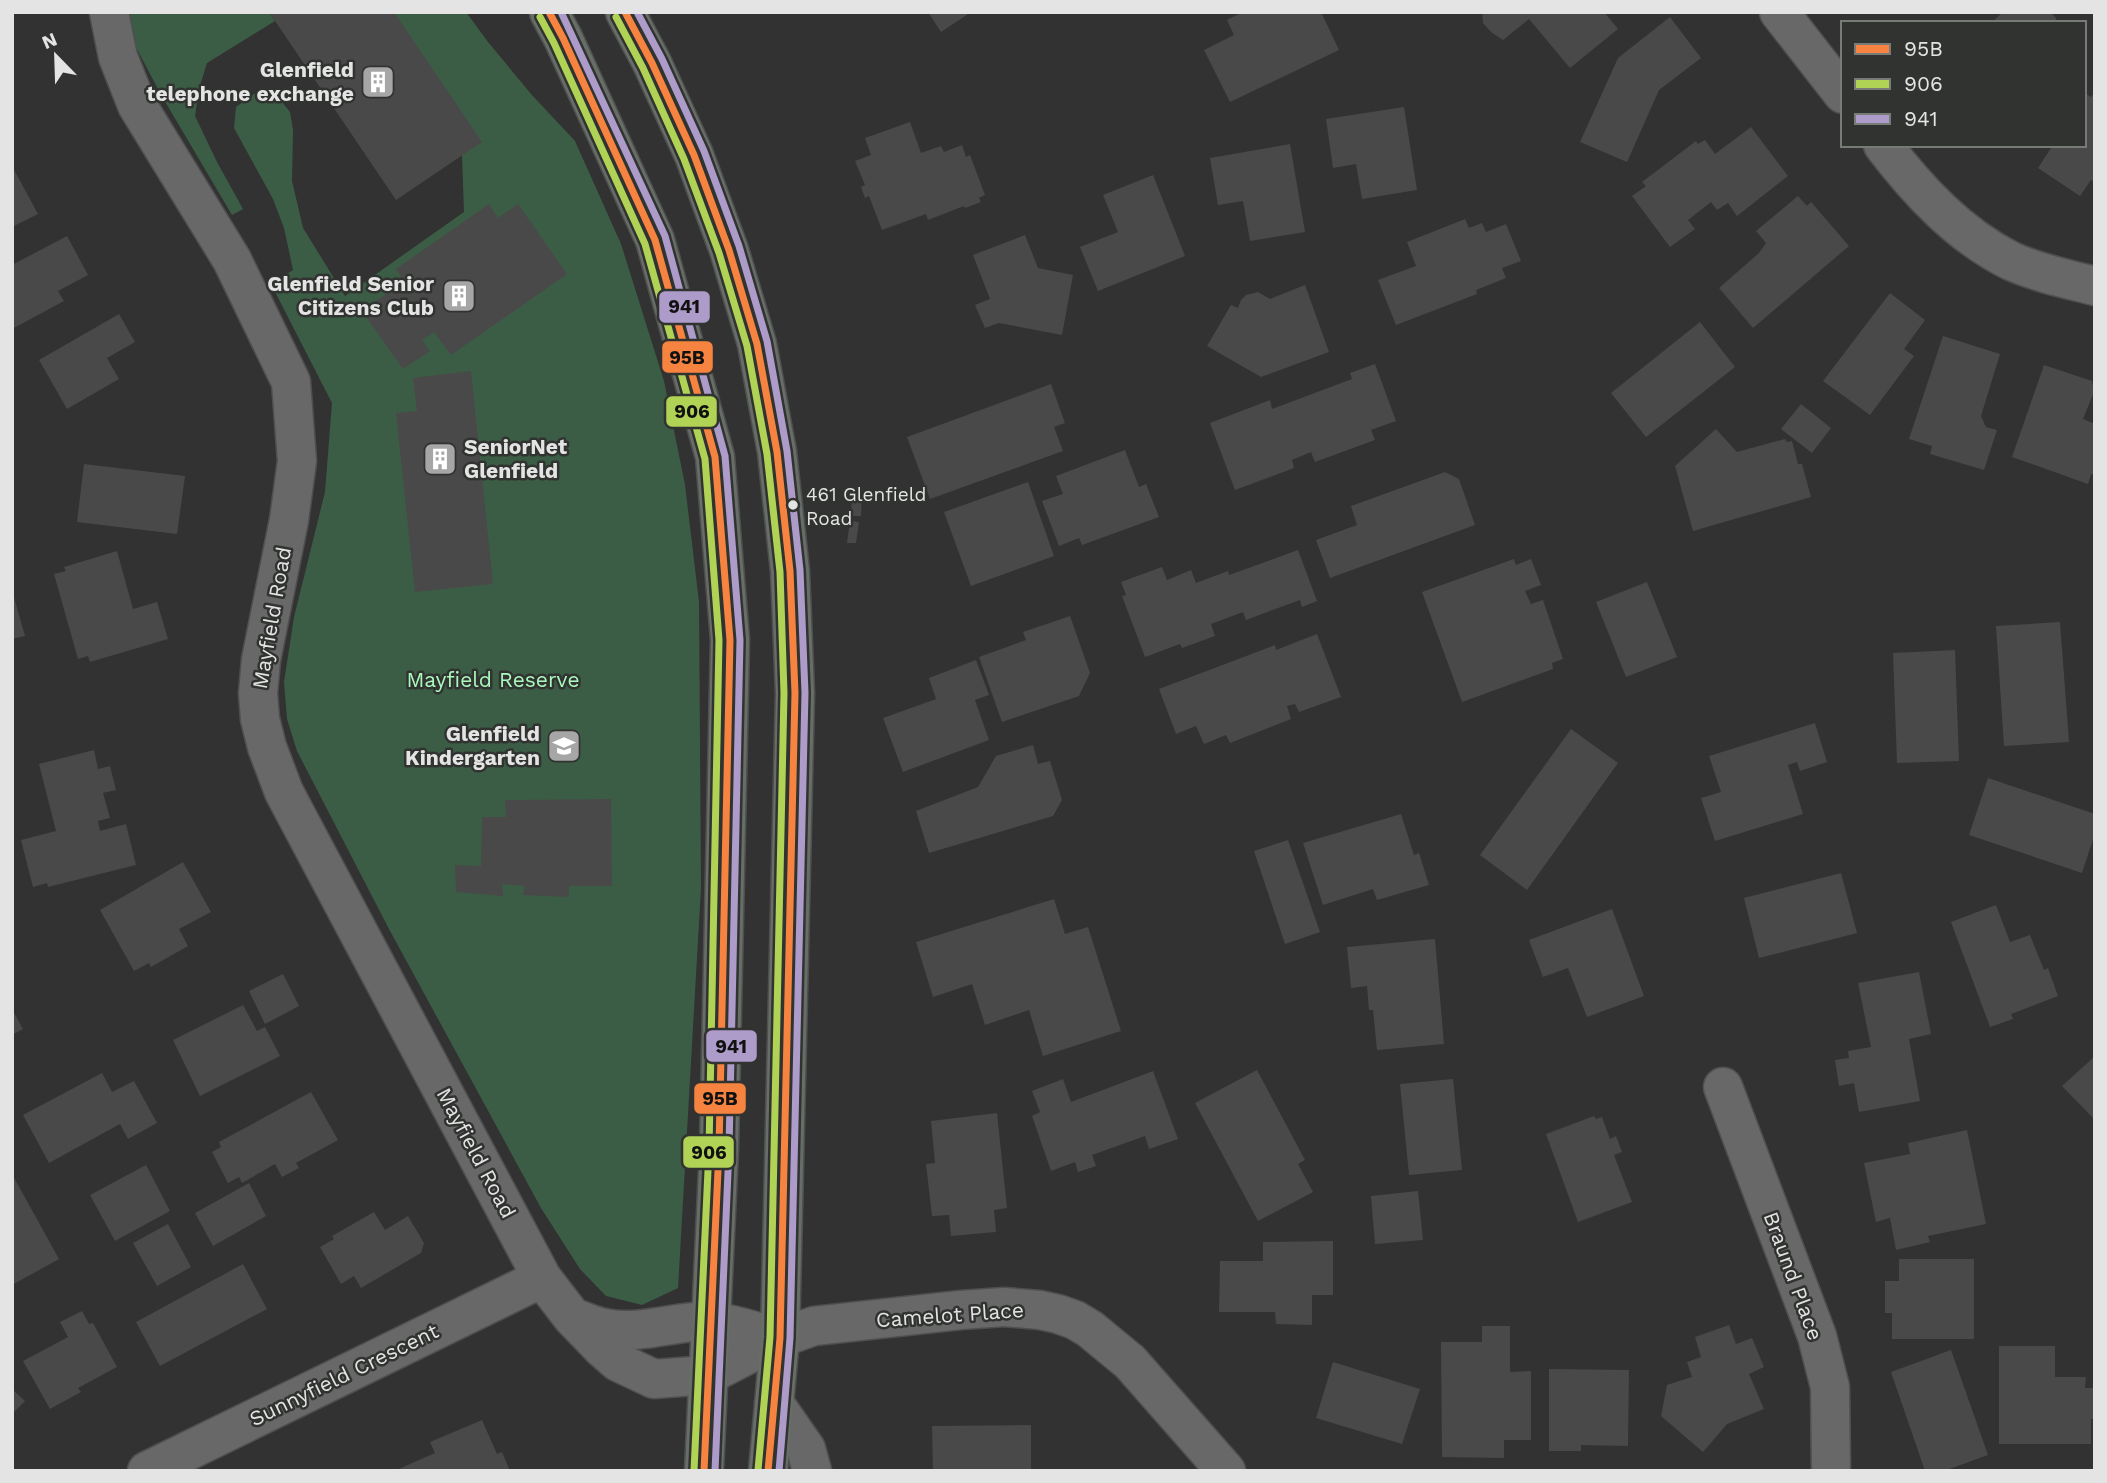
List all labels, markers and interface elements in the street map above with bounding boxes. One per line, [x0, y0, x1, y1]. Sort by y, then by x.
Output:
north arrow [21, 21, 91, 91]
legend [1841, 21, 2086, 147]
text: N [39, 27, 61, 54]
text: 95B [1904, 36, 1943, 61]
place label: Glenfield telephone exchange [146, 57, 354, 106]
building icon: Glenfield telephone exchange [359, 63, 397, 101]
text: 906 [1904, 71, 1943, 96]
text: 941 [1904, 106, 1938, 131]
place label: Glenfield Senior Citizens Club [267, 271, 434, 320]
building icon: Glenfield Senior Citizens Club [440, 277, 478, 315]
line badge: 941 [658, 290, 711, 324]
text: 941 [668, 295, 700, 318]
line badge: 95B [661, 340, 714, 374]
text: 95B [669, 346, 705, 369]
line badge: 906 [665, 395, 718, 428]
text: 906 [674, 400, 710, 423]
place label: SeniorNet Glenfield [464, 434, 567, 483]
building icon: SeniorNet Glenfield [421, 440, 459, 478]
place label: 461 Glenfield Road [806, 483, 926, 530]
marker: 461 Glenfield Road [786, 498, 800, 512]
street label: Mayfield Road [247, 545, 296, 691]
park label: Mayfield Reserve [406, 667, 580, 692]
place label: Glenfield Kindergarten [405, 721, 540, 770]
school or university icon: Glenfield Kindergarten [545, 727, 583, 765]
line badge: 941 [705, 1029, 758, 1063]
text: 941 [715, 1035, 747, 1058]
line badge: 95B [693, 1082, 747, 1115]
street label: Mayfield Road [432, 1083, 521, 1222]
text: 95B [702, 1087, 738, 1110]
line badge: 906 [682, 1135, 735, 1169]
text: 906 [691, 1141, 727, 1164]
street label: Braund Place [1759, 1208, 1828, 1344]
street label: Camelot Place [875, 1297, 1025, 1332]
street label: Sunnyfield Crescent [245, 1318, 442, 1431]

